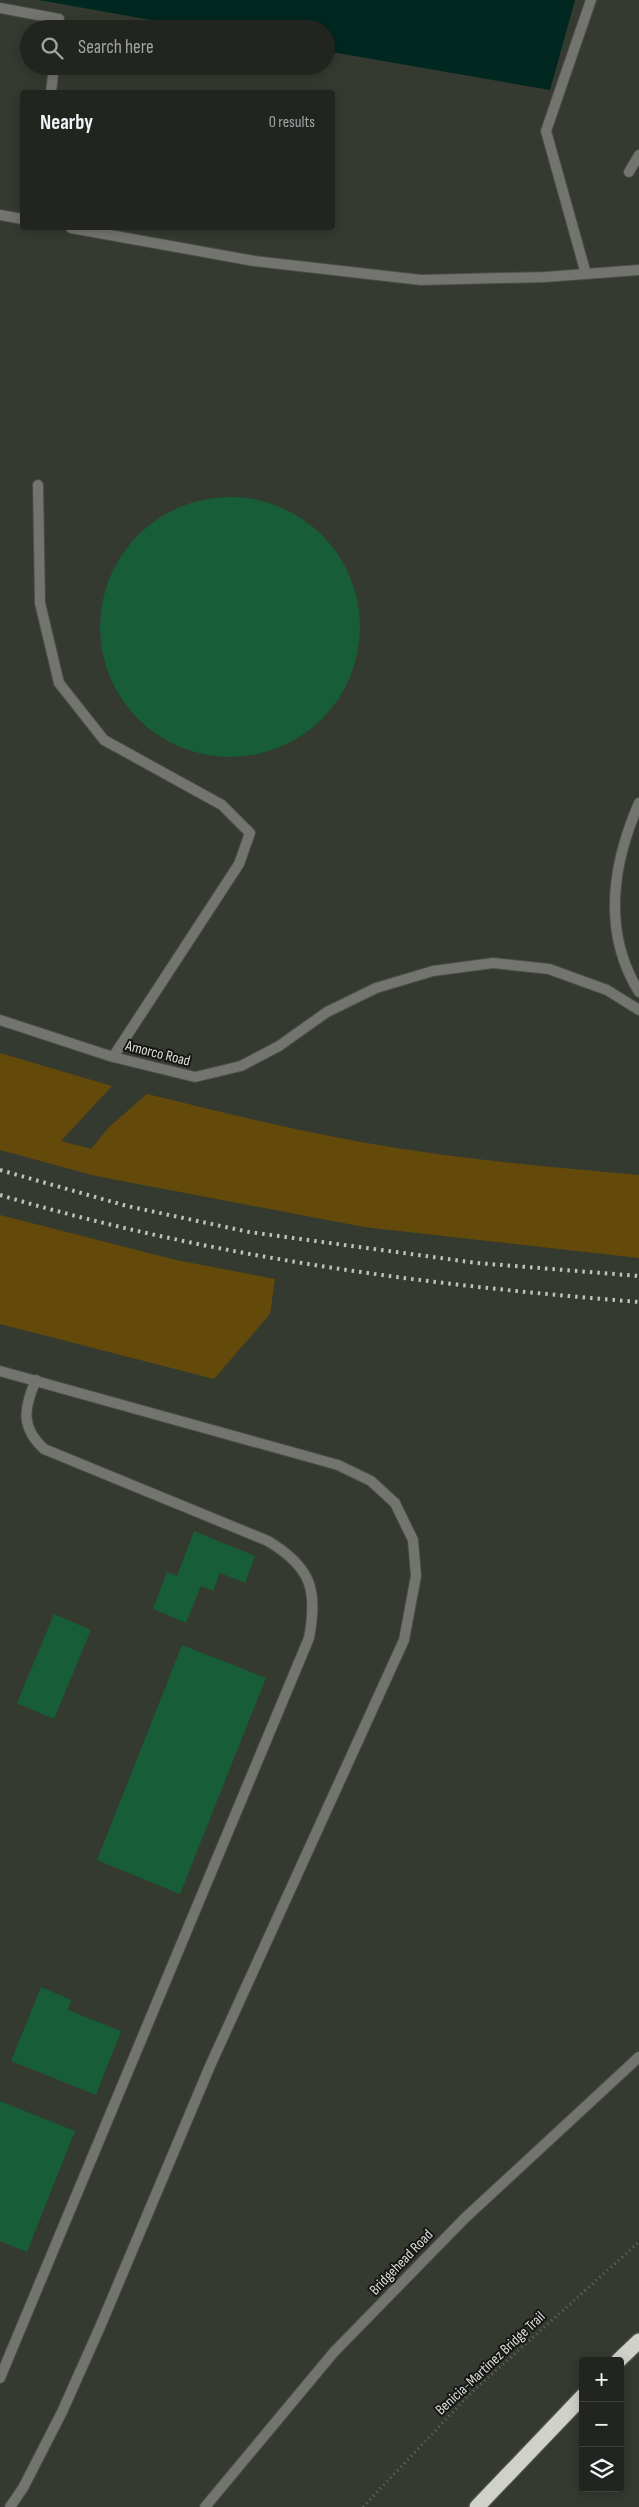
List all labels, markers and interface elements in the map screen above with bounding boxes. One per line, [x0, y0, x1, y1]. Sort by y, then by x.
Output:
search box [20, 20, 335, 75]
icon: search [38, 34, 66, 62]
text: Search here [78, 36, 154, 59]
text: Nearby [40, 110, 93, 135]
text: 0 results [269, 113, 315, 132]
street label: Amorco Road [123, 1036, 192, 1071]
street label: Bridgehead Road [365, 2226, 437, 2299]
street label: Benicia-Martinez Bridge Trail [431, 2307, 549, 2419]
map controls [579, 2357, 624, 2492]
button: + [579, 2357, 624, 2402]
button: − [579, 2402, 624, 2447]
button: layers [579, 2447, 624, 2492]

